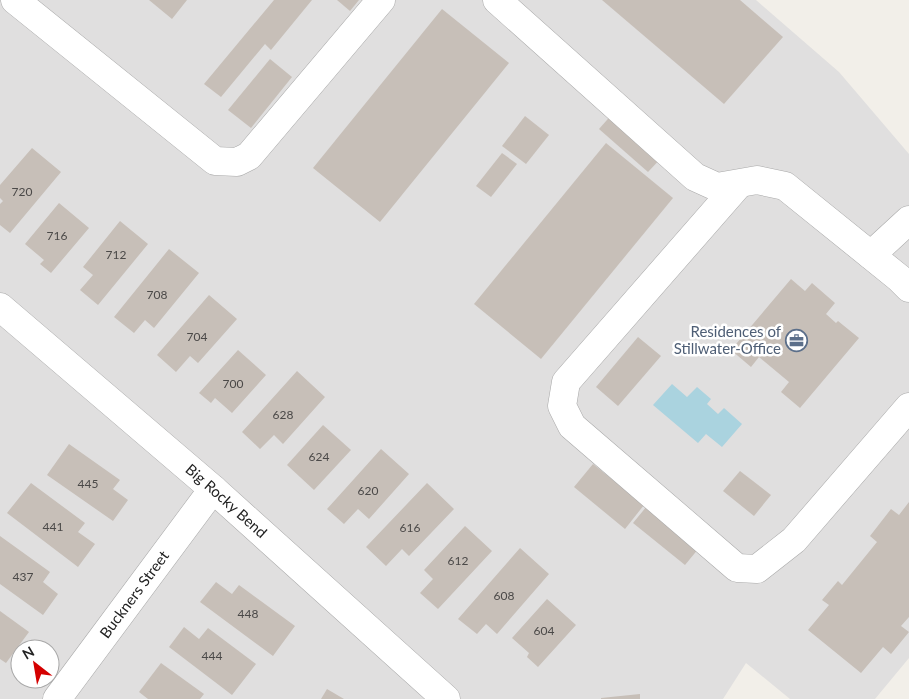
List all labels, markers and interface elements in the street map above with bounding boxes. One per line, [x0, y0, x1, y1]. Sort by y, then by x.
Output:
house number: 720 [12, 184, 32, 199]
house number: 716 [47, 228, 67, 243]
house number: 712 [106, 247, 126, 262]
house number: 708 [147, 287, 167, 302]
place label: Residences of Stillwater-Office [674, 322, 782, 357]
house number: 704 [187, 329, 207, 344]
office icon: Residences of Stillwater-Office [785, 329, 809, 353]
house number: 700 [223, 376, 243, 391]
house number: 628 [273, 407, 293, 422]
house number: 624 [309, 449, 329, 464]
street label: Big Rocky Bend [182, 460, 271, 541]
house number: 445 [78, 476, 98, 491]
house number: 620 [358, 483, 378, 498]
house number: 441 [43, 519, 63, 534]
house number: 616 [400, 520, 420, 535]
street label: Buckners Street [95, 546, 172, 641]
house number: 612 [448, 553, 468, 568]
house number: 437 [13, 569, 33, 584]
house number: 608 [494, 588, 514, 603]
house number: 448 [238, 606, 258, 621]
house number: 604 [534, 623, 554, 638]
north arrow [10, 639, 60, 689]
text: N [19, 642, 37, 662]
house number: 444 [202, 648, 222, 663]

